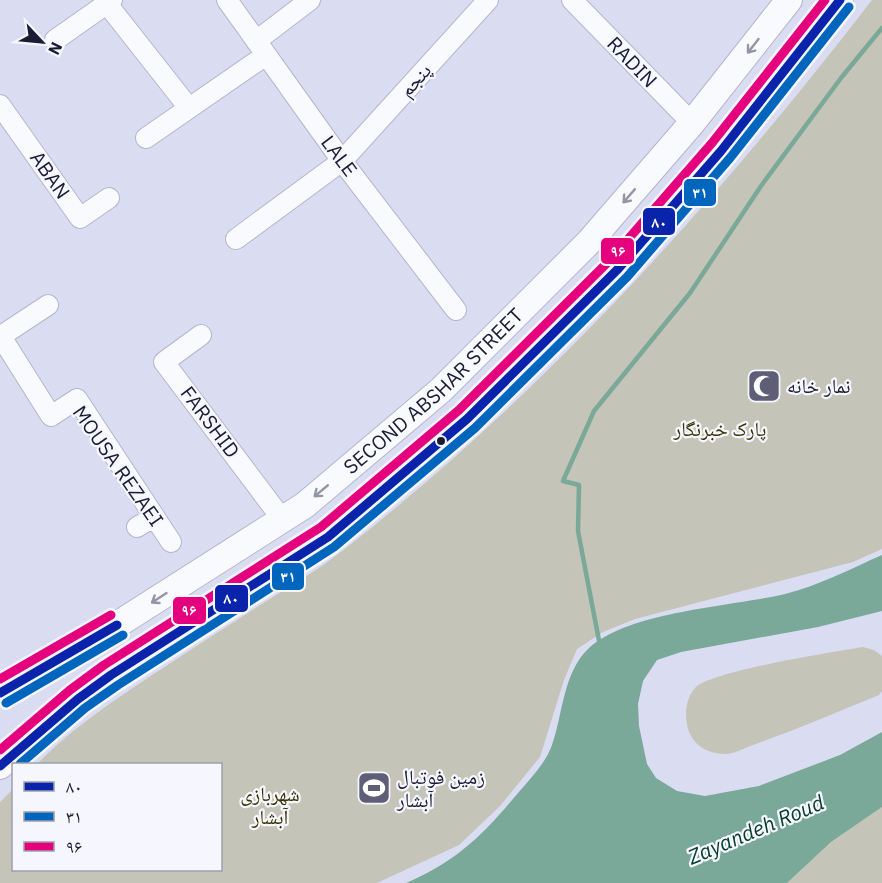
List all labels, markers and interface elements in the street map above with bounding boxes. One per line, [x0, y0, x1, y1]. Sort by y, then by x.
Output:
north arrow [12, 12, 72, 72]
street label: RADIN [601, 30, 663, 93]
one-way arrow [746, 38, 759, 54]
text: N [44, 39, 67, 58]
street label: پنجم [392, 57, 438, 103]
street label: LALE [315, 130, 364, 182]
street label: ABAN [24, 145, 77, 204]
line badge: ۳۱ [683, 178, 717, 207]
text: ۳۱ [692, 182, 708, 202]
one-way arrow [622, 188, 636, 203]
line badge: ۸۰ [642, 207, 676, 236]
text: ۸۰ [651, 212, 667, 232]
line badge: ۹۶ [600, 237, 635, 265]
text: ۹۶ [610, 241, 626, 261]
street label: SECOND ABSHAR STREET [338, 302, 528, 480]
mosque icon: نمار خانه [746, 368, 782, 404]
place label: نمار خانه [787, 372, 851, 399]
street label: FARSHID [175, 380, 246, 463]
street label: MOUSA REZAEI [67, 400, 170, 531]
park label: پارک خبرنگار [673, 415, 767, 442]
unlabelled marker [435, 435, 447, 447]
one-way arrow [313, 484, 329, 497]
line badge: ۳۱ [271, 562, 305, 591]
text: ۳۱ [280, 566, 296, 586]
line badge: ۸۰ [214, 584, 249, 613]
text: ۸۰ [223, 588, 239, 608]
one-way arrow [151, 592, 168, 604]
line badge: ۹۶ [172, 596, 207, 625]
text: ۹۶ [181, 600, 197, 620]
legend [12, 763, 222, 871]
place label: زمین فوتبال آبشار [396, 763, 485, 813]
sports icon: زمین فوتبال آبشار [356, 770, 392, 806]
text: ۸۰ [66, 775, 82, 798]
park label: شهربازی آبشار [240, 780, 300, 830]
water label: Zayandeh Roud [682, 787, 829, 871]
text: ۳۱ [66, 805, 82, 828]
text: ۹۶ [66, 835, 82, 858]

